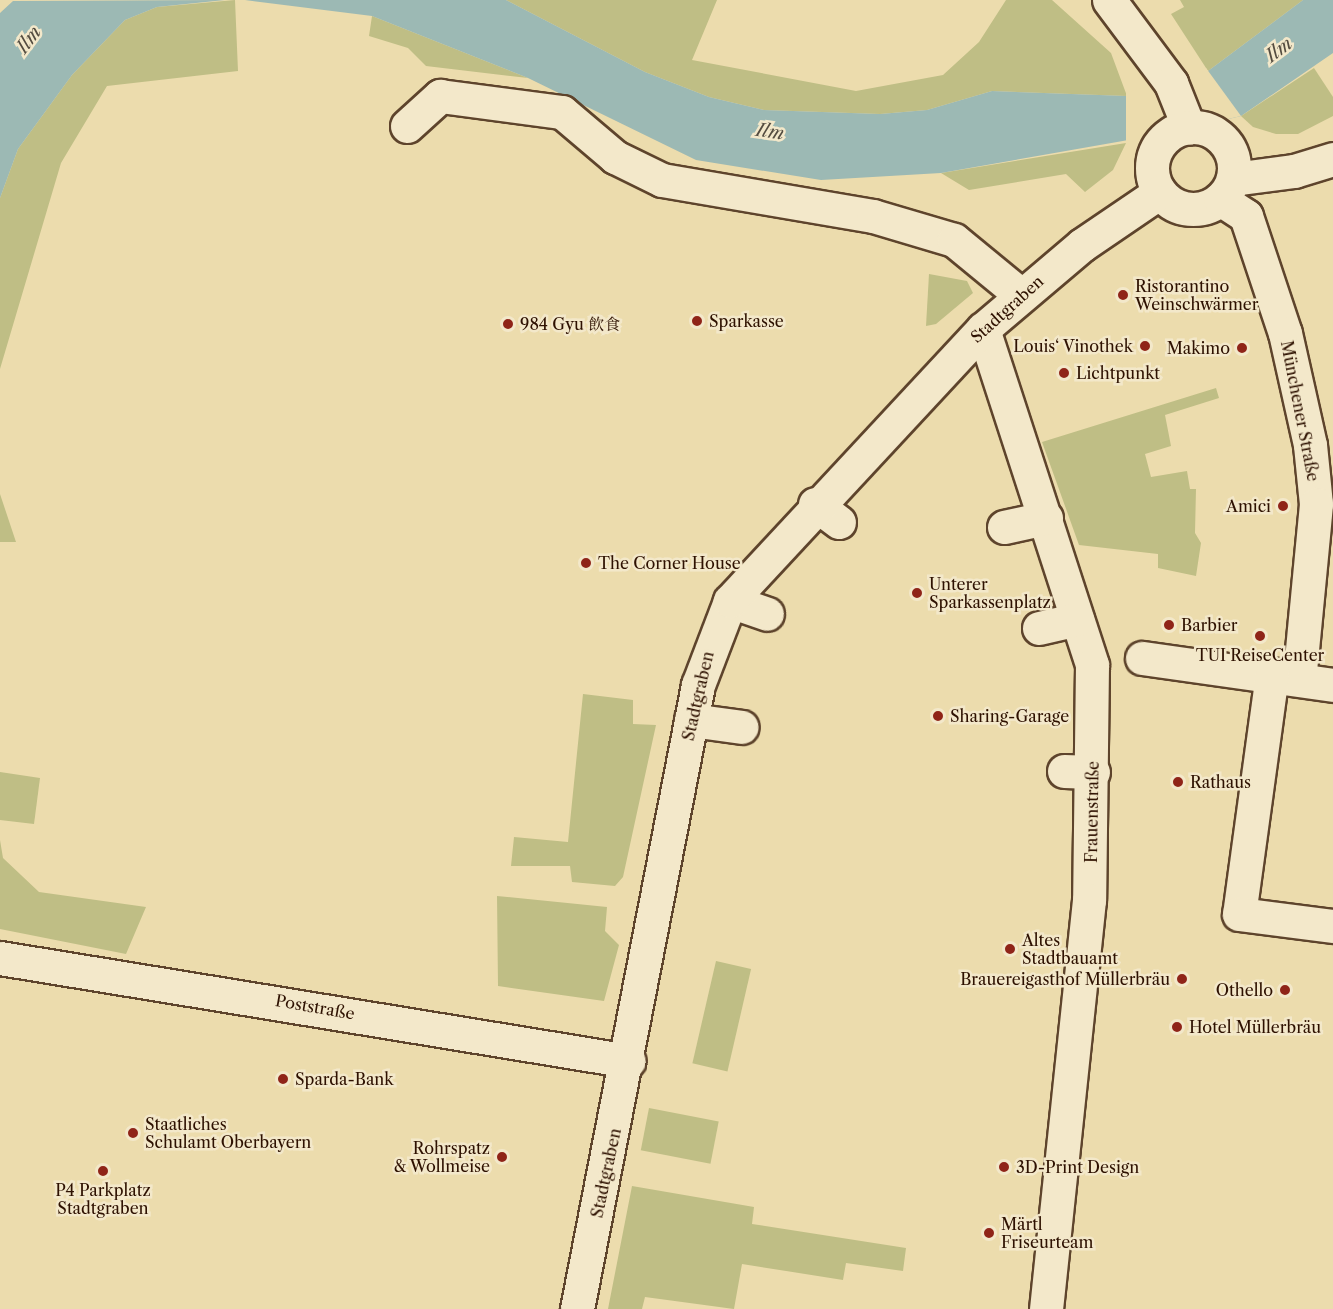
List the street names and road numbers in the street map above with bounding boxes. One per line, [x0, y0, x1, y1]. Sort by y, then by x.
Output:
street label: Stadtgraben [967, 271, 1047, 347]
street label: Münchener Straße [1277, 339, 1323, 483]
street label: Stadtgraben [678, 649, 718, 743]
street label: Frauenstraße [1082, 761, 1102, 863]
street label: Poststraße [274, 991, 356, 1023]
street label: Stadtgraben [587, 1126, 625, 1220]

